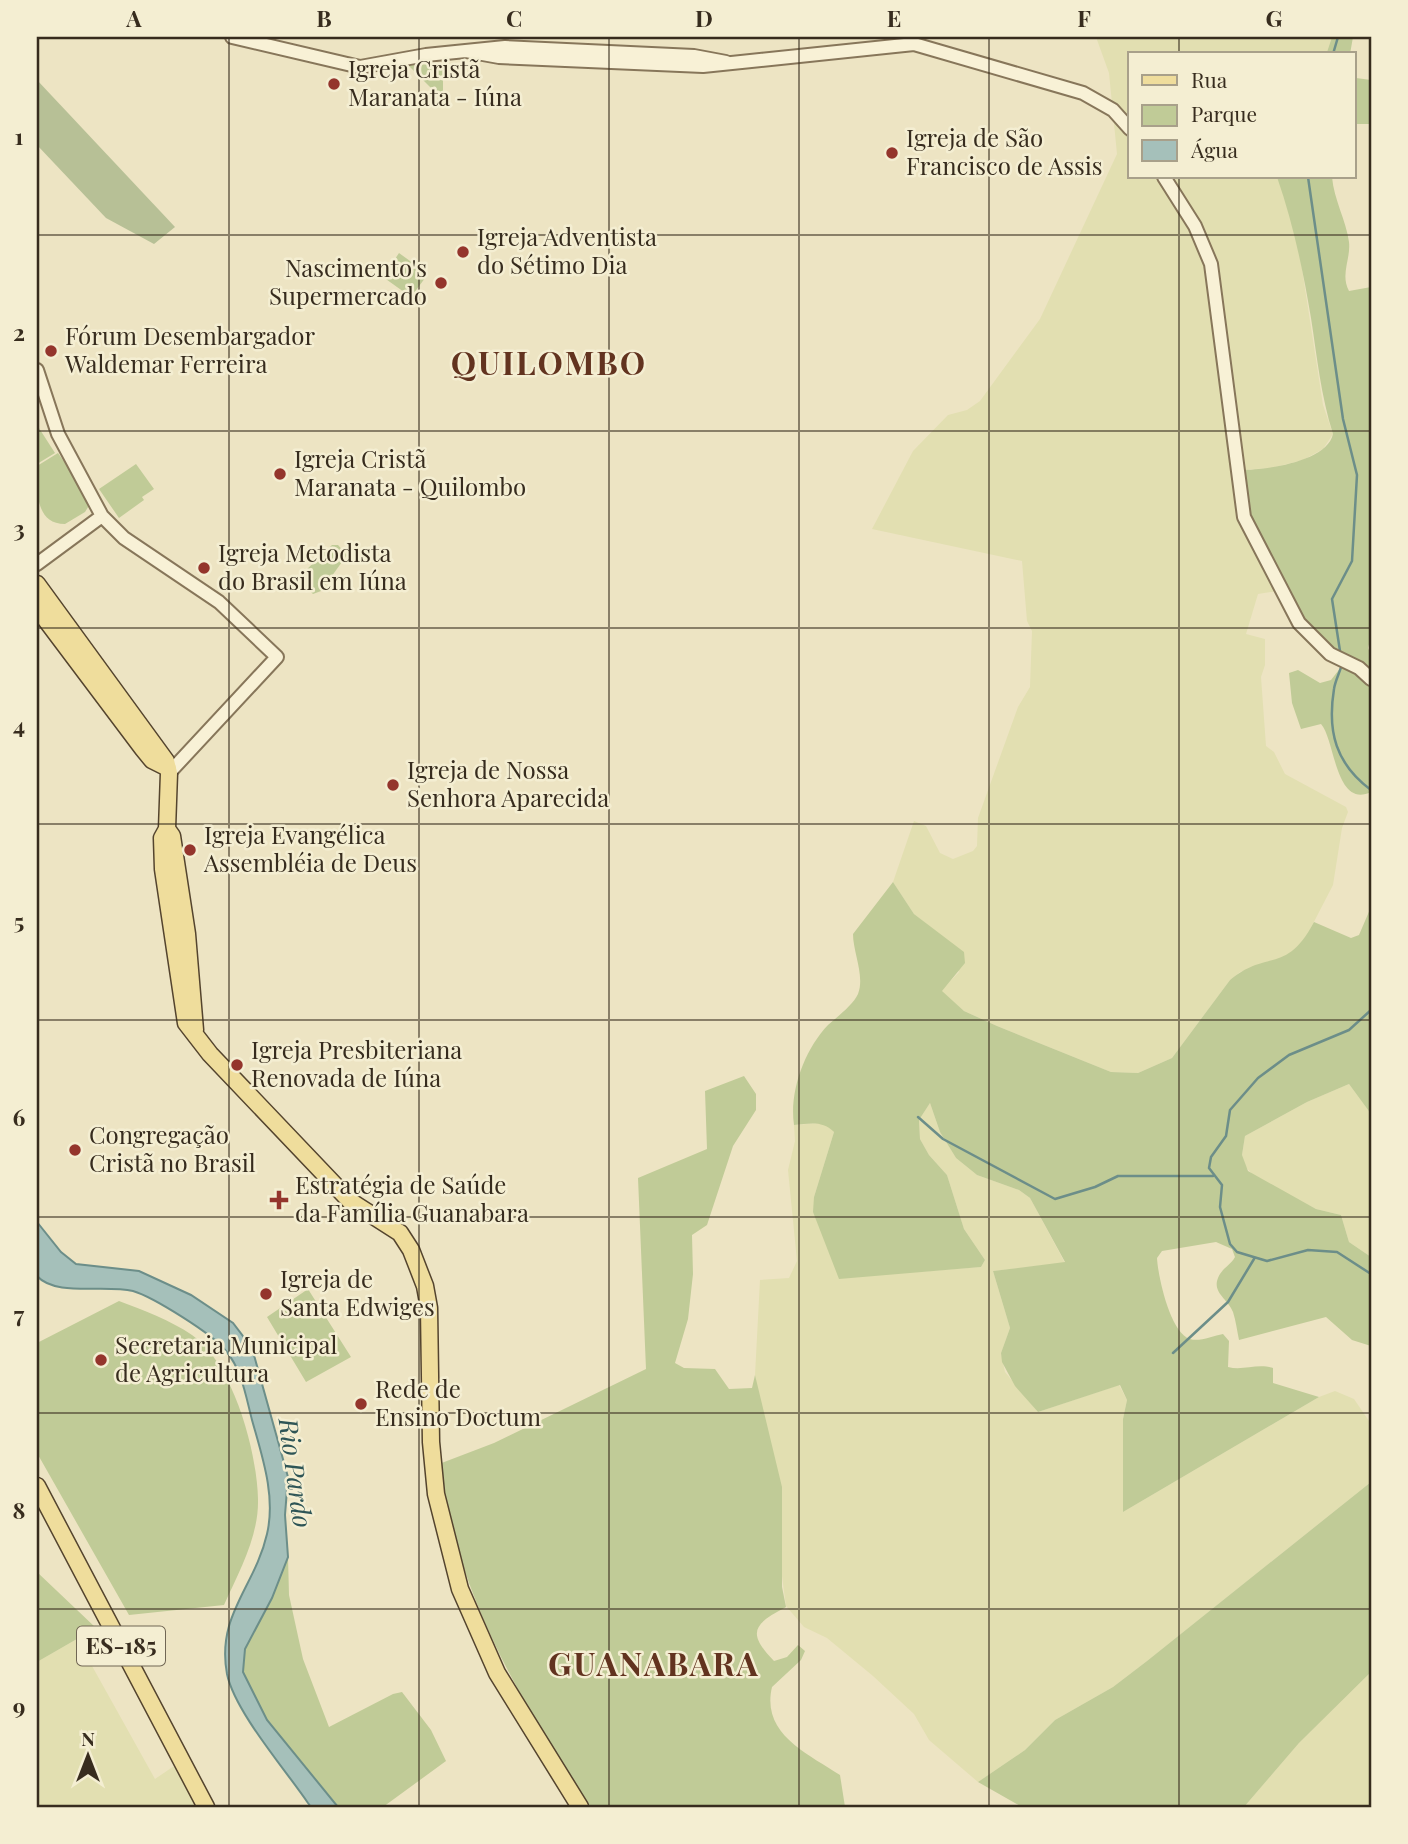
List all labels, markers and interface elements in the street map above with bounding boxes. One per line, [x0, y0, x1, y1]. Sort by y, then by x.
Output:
text: A [125, 2, 142, 33]
text: B [316, 2, 332, 33]
text: C [506, 2, 522, 33]
text: D [695, 2, 713, 33]
text: E [887, 2, 901, 33]
text: F [1077, 2, 1091, 33]
text: G [1266, 2, 1283, 33]
place label: Igreja Cristã Maranata - Iúna [348, 52, 522, 112]
legend [1128, 52, 1356, 178]
text: Rua [1191, 65, 1228, 93]
marker: Igreja Cristã Maranata - Iúna [326, 76, 342, 92]
text: Parque [1191, 99, 1257, 127]
text: 1 [15, 120, 24, 151]
place label: Igreja de São Francisco de Assis [906, 121, 1102, 181]
text: Água [1190, 135, 1239, 163]
marker: Igreja de São Francisco de Assis [884, 145, 900, 161]
place label: Igreja Adventista do Sétimo Dia [477, 220, 657, 280]
marker: Igreja Adventista do Sétimo Dia [455, 244, 471, 260]
place label: Nascimento's Supermercado [269, 251, 427, 311]
marker: Nascimento's Supermercado [433, 275, 449, 291]
text: 2 [13, 316, 25, 347]
place label: Fórum Desembargador Waldemar Ferreira [64, 319, 315, 379]
district label: QUILOMBO [451, 340, 647, 383]
marker: Fórum Desembargador Waldemar Ferreira [43, 343, 59, 359]
place label: Igreja Cristã Maranata - Quilombo [294, 442, 526, 502]
marker: Igreja Cristã Maranata - Quilombo [272, 466, 288, 482]
text: 3 [13, 512, 25, 543]
place label: Igreja Metodista do Brasil em Iúna [218, 536, 407, 596]
marker: Igreja Metodista do Brasil em Iúna [196, 560, 212, 576]
text: 4 [13, 709, 25, 740]
place label: Igreja de Nossa Senhora Aparecida [407, 753, 609, 813]
marker: Igreja de Nossa Senhora Aparecida [385, 777, 401, 793]
place label: Igreja Evangélica Assembléia de Deus [203, 818, 417, 878]
marker: Igreja Evangélica Assembléia de Deus [182, 842, 198, 858]
text: 5 [14, 905, 24, 936]
place label: Igreja Presbiteriana Renovada de Iúna [251, 1033, 462, 1093]
marker: Igreja Presbiteriana Renovada de Iúna [229, 1057, 245, 1073]
text: 6 [13, 1101, 26, 1132]
place label: Congregação Cristã no Brasil [89, 1118, 256, 1178]
marker: Congregação Cristã no Brasil [67, 1142, 83, 1158]
place label: Estratégia de Saúde da Família Guanabara [295, 1168, 529, 1228]
marker: Estratégia de Saúde da Família Guanabara [269, 1190, 289, 1210]
place label: Igreja de Santa Edwiges [280, 1262, 435, 1322]
marker: Igreja de Santa Edwiges [258, 1286, 274, 1302]
text: 7 [14, 1298, 25, 1329]
place label: Secretaria Municipal de Agricultura [115, 1328, 337, 1388]
marker: Secretaria Municipal de Agricultura [93, 1352, 109, 1368]
place label: Rede de Ensino Doctum [375, 1372, 541, 1432]
marker: Rede de Ensino Doctum [353, 1396, 369, 1412]
water label: Rio Pardo [271, 1415, 321, 1530]
text: 8 [13, 1494, 25, 1525]
road number: ES-185 [77, 1626, 165, 1666]
district label: GUANABARA [548, 1641, 760, 1684]
text: 9 [13, 1690, 25, 1721]
north arrow [52, 1722, 122, 1792]
text: N [81, 1725, 95, 1751]

